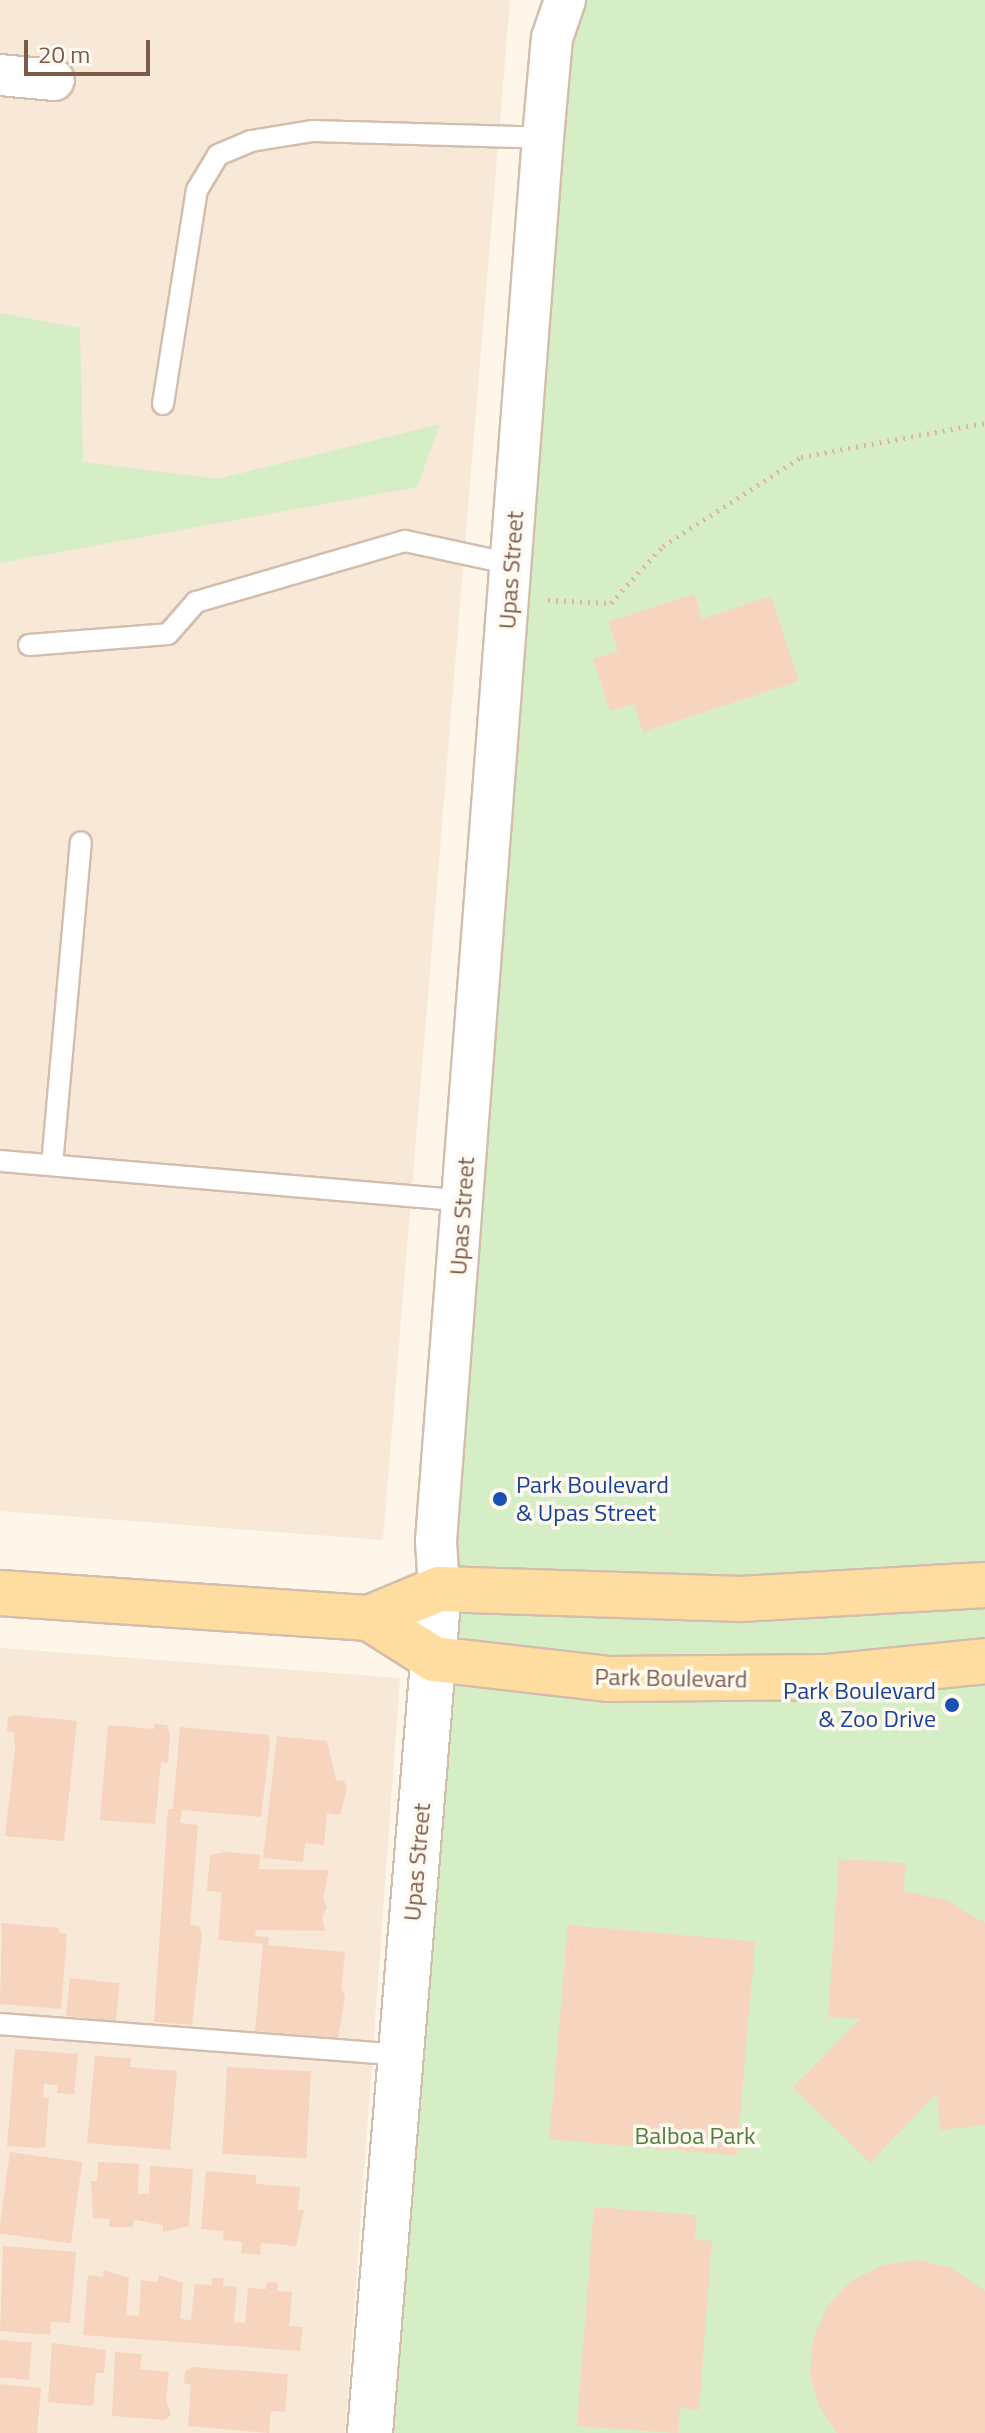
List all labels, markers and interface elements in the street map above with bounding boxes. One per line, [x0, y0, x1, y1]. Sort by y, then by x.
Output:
scale bar [28, 24, 154, 74]
text: 20 m [38, 36, 90, 72]
street label: Upas Street [493, 510, 529, 630]
street label: Upas Street [444, 1156, 480, 1276]
place label: Park Boulevard & Upas Street [516, 1471, 669, 1527]
marker: Park Boulevard & Upas Street [491, 1490, 509, 1508]
street label: Park Boulevard [594, 1662, 748, 1694]
place label: Park Boulevard & Zoo Drive [783, 1677, 936, 1733]
marker: Park Boulevard & Zoo Drive [943, 1696, 961, 1714]
street label: Upas Street [397, 1802, 437, 1922]
park label: Balboa Park [635, 2122, 755, 2150]

